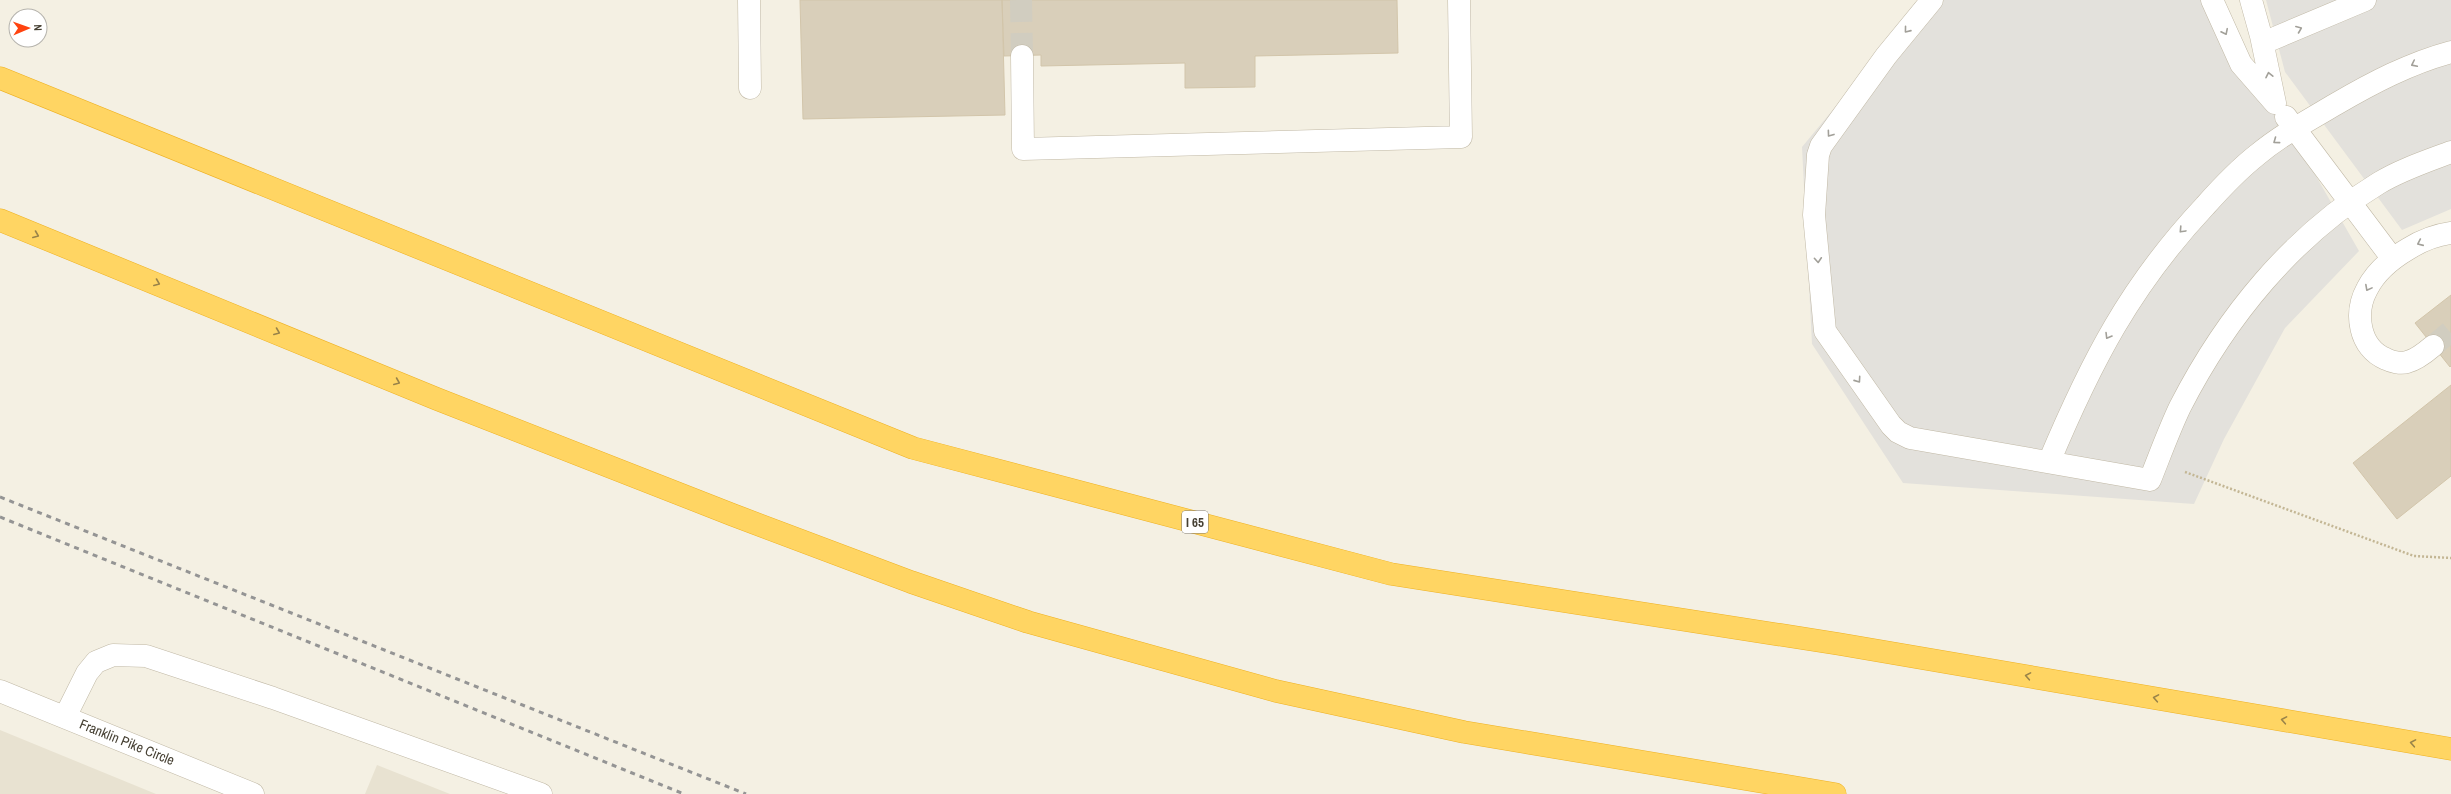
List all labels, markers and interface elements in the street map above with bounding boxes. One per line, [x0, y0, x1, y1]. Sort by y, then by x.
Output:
north arrow [8, 8, 48, 48]
text: N [31, 24, 45, 31]
one-way arrow [1905, 25, 1912, 32]
one-way arrow [2295, 25, 2302, 33]
one-way arrow [2220, 28, 2228, 35]
one-way arrow [2411, 59, 2418, 67]
one-way arrow [2266, 72, 2274, 78]
one-way arrow [1827, 130, 1835, 137]
one-way arrow [2274, 136, 2281, 143]
one-way arrow [2179, 225, 2187, 233]
one-way arrow [32, 230, 40, 238]
one-way arrow [2417, 238, 2425, 246]
one-way arrow [1813, 257, 1822, 263]
one-way arrow [153, 279, 160, 287]
one-way arrow [2365, 284, 2373, 291]
one-way arrow [274, 328, 281, 336]
one-way arrow [2105, 332, 2112, 339]
one-way arrow [1853, 376, 1861, 383]
one-way arrow [393, 377, 401, 385]
road number: I 65 [1182, 511, 1208, 533]
one-way arrow [2025, 672, 2031, 681]
one-way arrow [2153, 695, 2159, 703]
street label: Franklin Pike Circle [77, 715, 177, 769]
one-way arrow [2281, 717, 2288, 725]
one-way arrow [2409, 739, 2416, 747]

